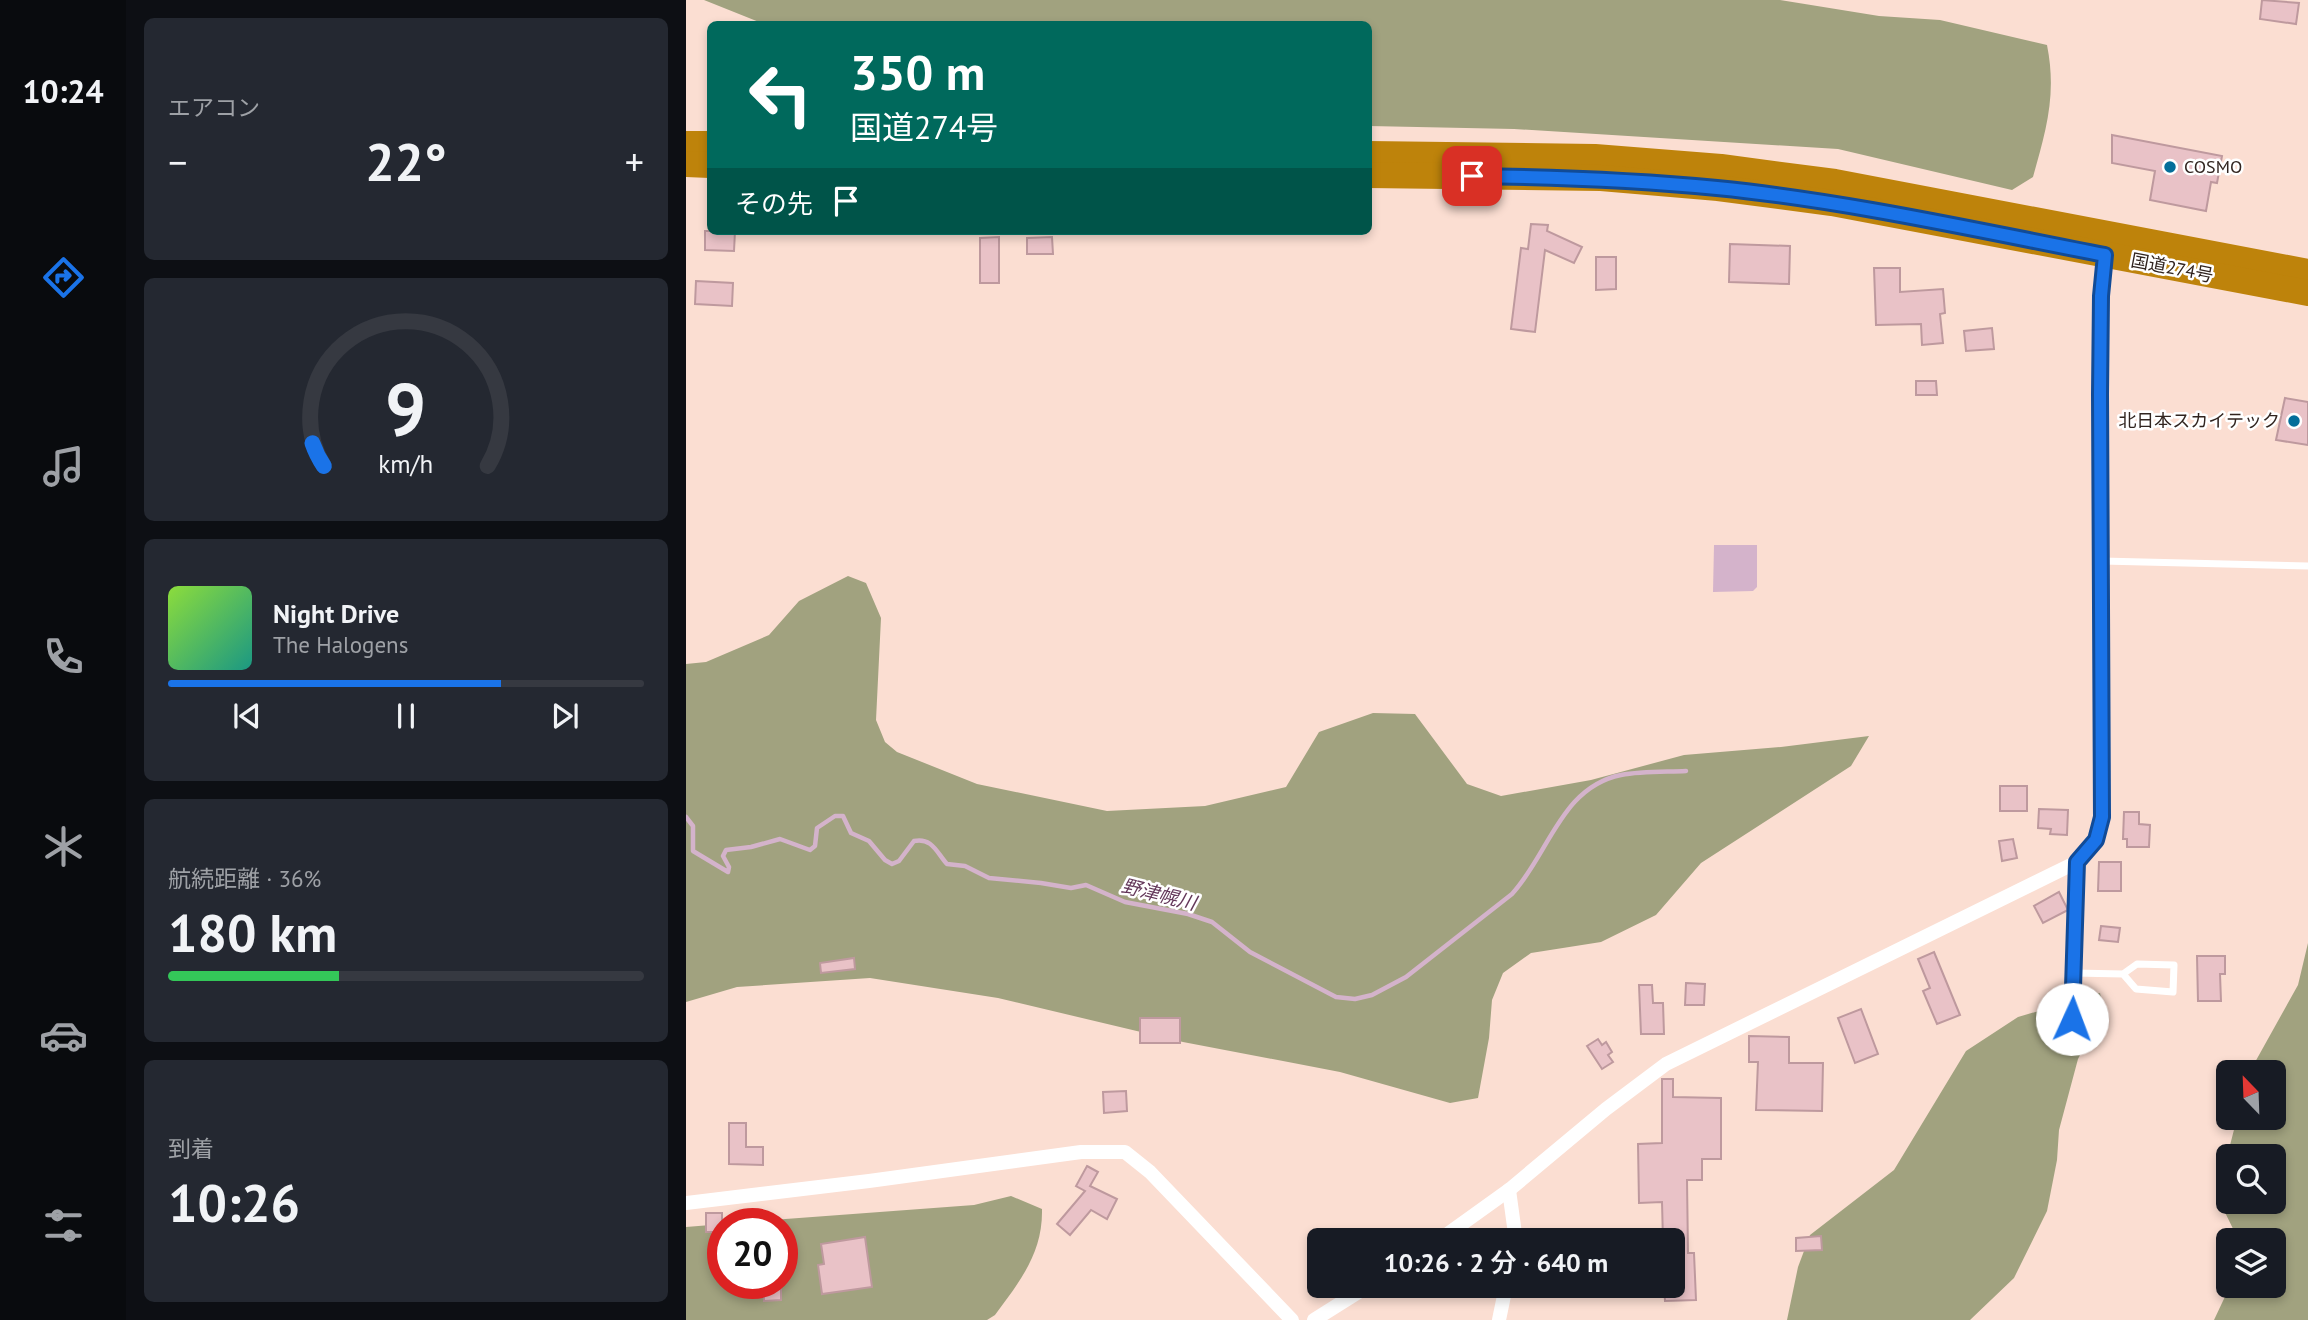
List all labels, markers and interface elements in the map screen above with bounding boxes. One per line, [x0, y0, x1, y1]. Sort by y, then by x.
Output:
text: 350 m [850, 40, 985, 104]
icon: left [735, 49, 826, 140]
text: 10:24 [22, 70, 104, 112]
text: エアコン [168, 93, 260, 122]
text: 国道274号 [850, 106, 998, 148]
text: 22° [365, 128, 447, 195]
text: − [168, 137, 187, 186]
text: + [625, 137, 644, 186]
pin [1442, 146, 1502, 206]
place label: COSMO [2184, 155, 2242, 178]
icon: arrive [1453, 157, 1491, 195]
marker: COSMO [2162, 159, 2178, 175]
icon: arrive [827, 182, 865, 220]
text: その先 [735, 187, 813, 220]
street label: 国道274号 [2129, 248, 2215, 287]
icon: directions [39, 253, 88, 302]
text: 9 [385, 362, 427, 456]
place label: 北日本スカイテック [2118, 409, 2280, 432]
marker: 北日本スカイテック [2286, 413, 2302, 429]
icon: music [39, 442, 88, 491]
text: km/h [379, 447, 433, 479]
text: Night Drive [273, 597, 399, 630]
text: The Halogens [273, 630, 408, 659]
icon: phone [39, 632, 88, 681]
icon: previous [228, 697, 266, 735]
icon: pause [387, 697, 425, 735]
icon: next [546, 697, 584, 735]
icon: climate [39, 822, 88, 871]
text: 航続距離 · 36% [168, 864, 321, 893]
water label: 野津幌川 [1119, 873, 1201, 915]
text: 180 km [168, 899, 337, 966]
position arrow [2035, 982, 2109, 1056]
icon: car [39, 1011, 88, 1060]
north arrow [2216, 1060, 2286, 1130]
map controls [2216, 1060, 2286, 1298]
text: 到着 [168, 1134, 214, 1163]
button: search [2216, 1144, 2286, 1214]
text: 10:26 [168, 1169, 300, 1236]
icon: filters [39, 1201, 88, 1250]
speed limit sign: 20 [707, 1208, 798, 1299]
button: layers [2216, 1228, 2286, 1298]
text: 10:26 · 2 分 · 640 m [1384, 1246, 1608, 1279]

